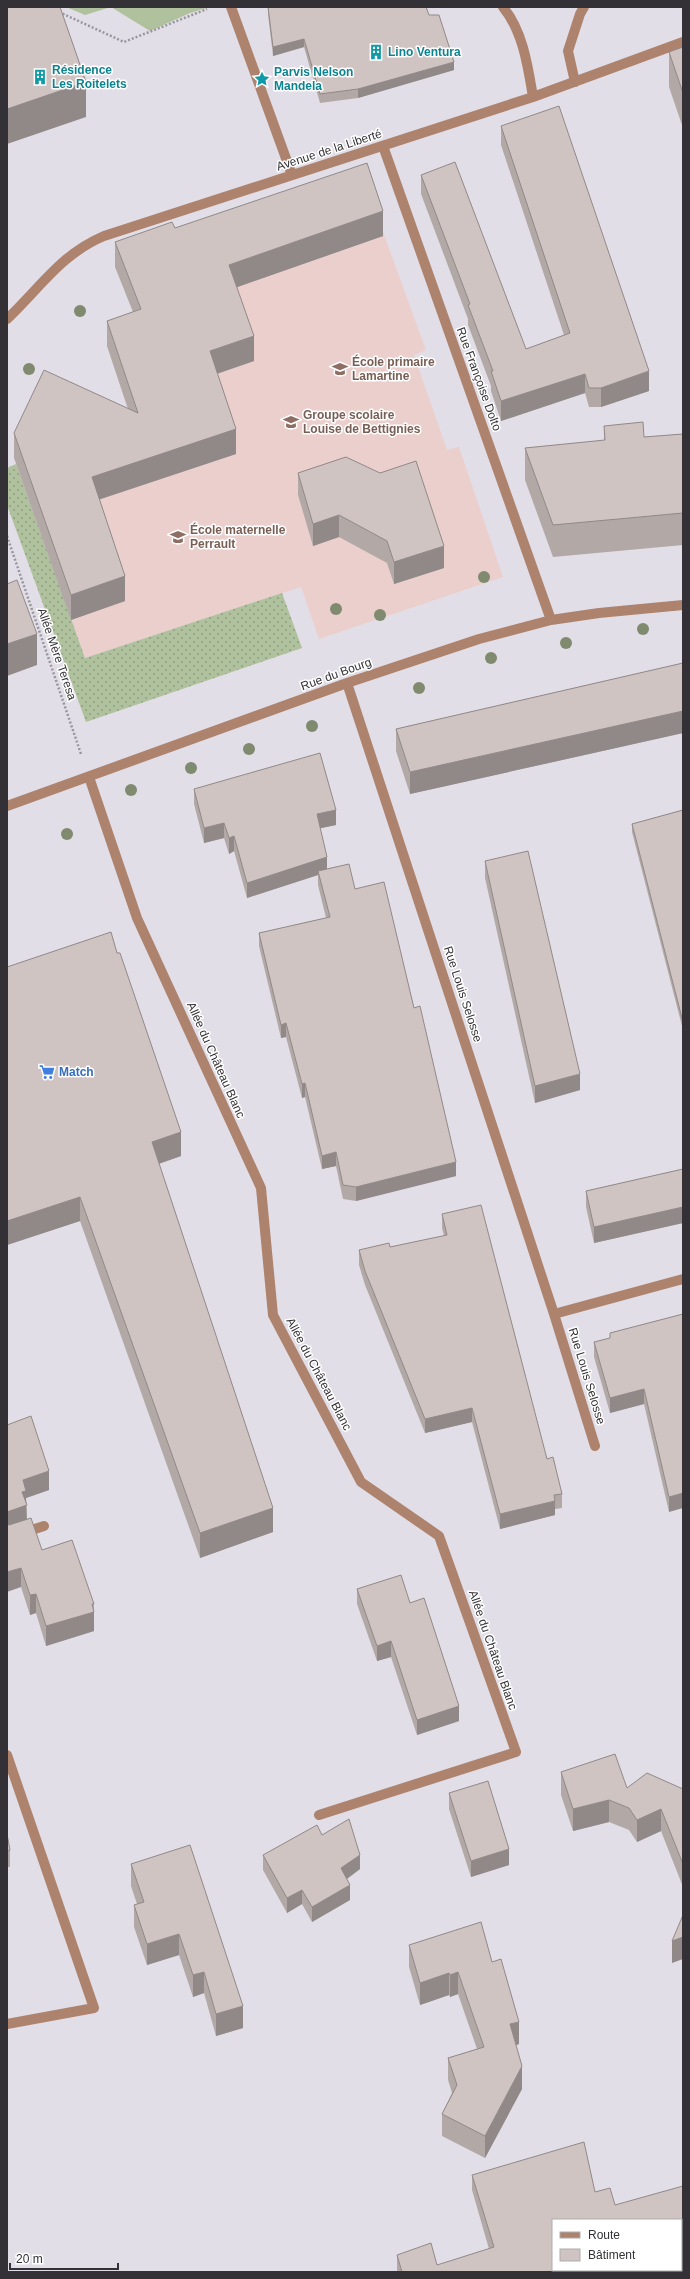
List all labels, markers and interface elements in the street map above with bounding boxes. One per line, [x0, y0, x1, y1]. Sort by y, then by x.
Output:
building icon: Lino Ventura [367, 43, 385, 61]
place label: Lino Ventura [388, 45, 461, 59]
place label: Résidence Les Roitelets [52, 63, 127, 91]
place label: Parvis Nelson Mandela [274, 65, 353, 93]
building icon: Résidence Les Roitelets [31, 68, 49, 86]
place icon: Parvis Nelson Mandela [253, 70, 271, 88]
street label: Avenue de la Liberté [275, 126, 384, 174]
street label: Rue Françoise Dolto [454, 325, 504, 433]
place label: École primaire Lamartine [352, 354, 435, 383]
school or university icon: École primaire Lamartine [331, 360, 349, 378]
place label: Groupe scolaire Louise de Bettignies [303, 408, 421, 436]
school or university icon: Groupe scolaire Louise de Bettignies [282, 413, 300, 431]
place label: École maternelle Perrault [190, 522, 286, 551]
school or university icon: École maternelle Perrault [169, 528, 187, 546]
street label: Allée Mère Teresa [35, 606, 79, 702]
street label: Rue du Bourg [299, 655, 373, 693]
street label: Rue Louis Selosse [441, 944, 485, 1044]
street label: Allée du Château Blanc [184, 1000, 248, 1120]
supermarket icon: Match [38, 1063, 56, 1081]
place label: Match [59, 1065, 94, 1079]
street label: Allée du Château Blanc [283, 1315, 355, 1433]
street label: Rue Louis Selosse [566, 1326, 608, 1426]
street label: Allée du Château Blanc [466, 1588, 520, 1712]
legend [552, 2219, 682, 2271]
text: Route [588, 2228, 620, 2242]
scale bar [10, 2245, 118, 2271]
text: Bâtiment [588, 2248, 636, 2262]
text: 20 m [16, 2252, 43, 2266]

